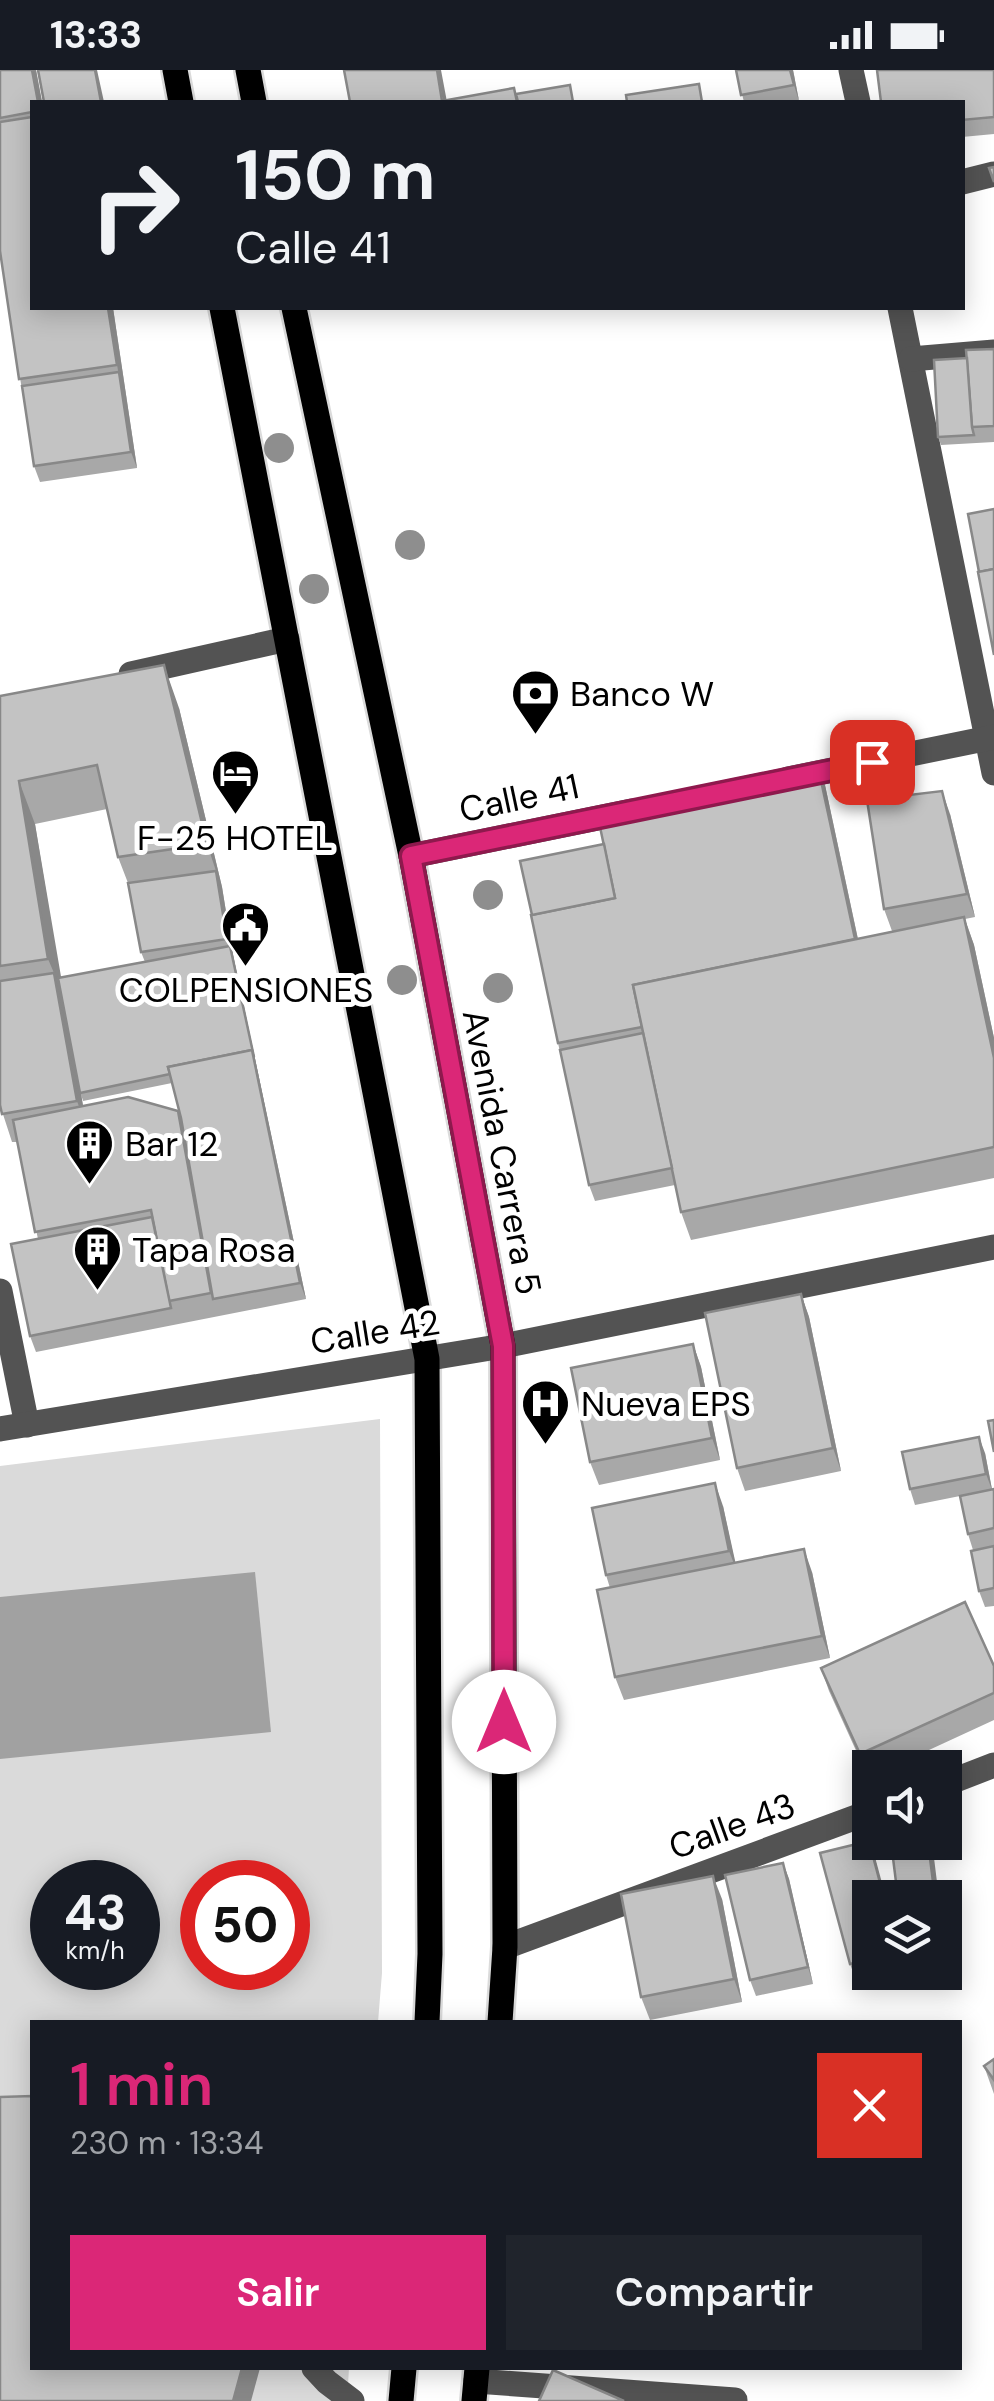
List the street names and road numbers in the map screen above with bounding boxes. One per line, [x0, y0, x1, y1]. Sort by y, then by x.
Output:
street label: Calle 41 [455, 763, 583, 833]
street label: Avenida Carrera 5 [452, 1005, 552, 1299]
street label: Calle 42 [307, 1299, 443, 1365]
street label: Calle 43 [663, 1782, 801, 1870]

